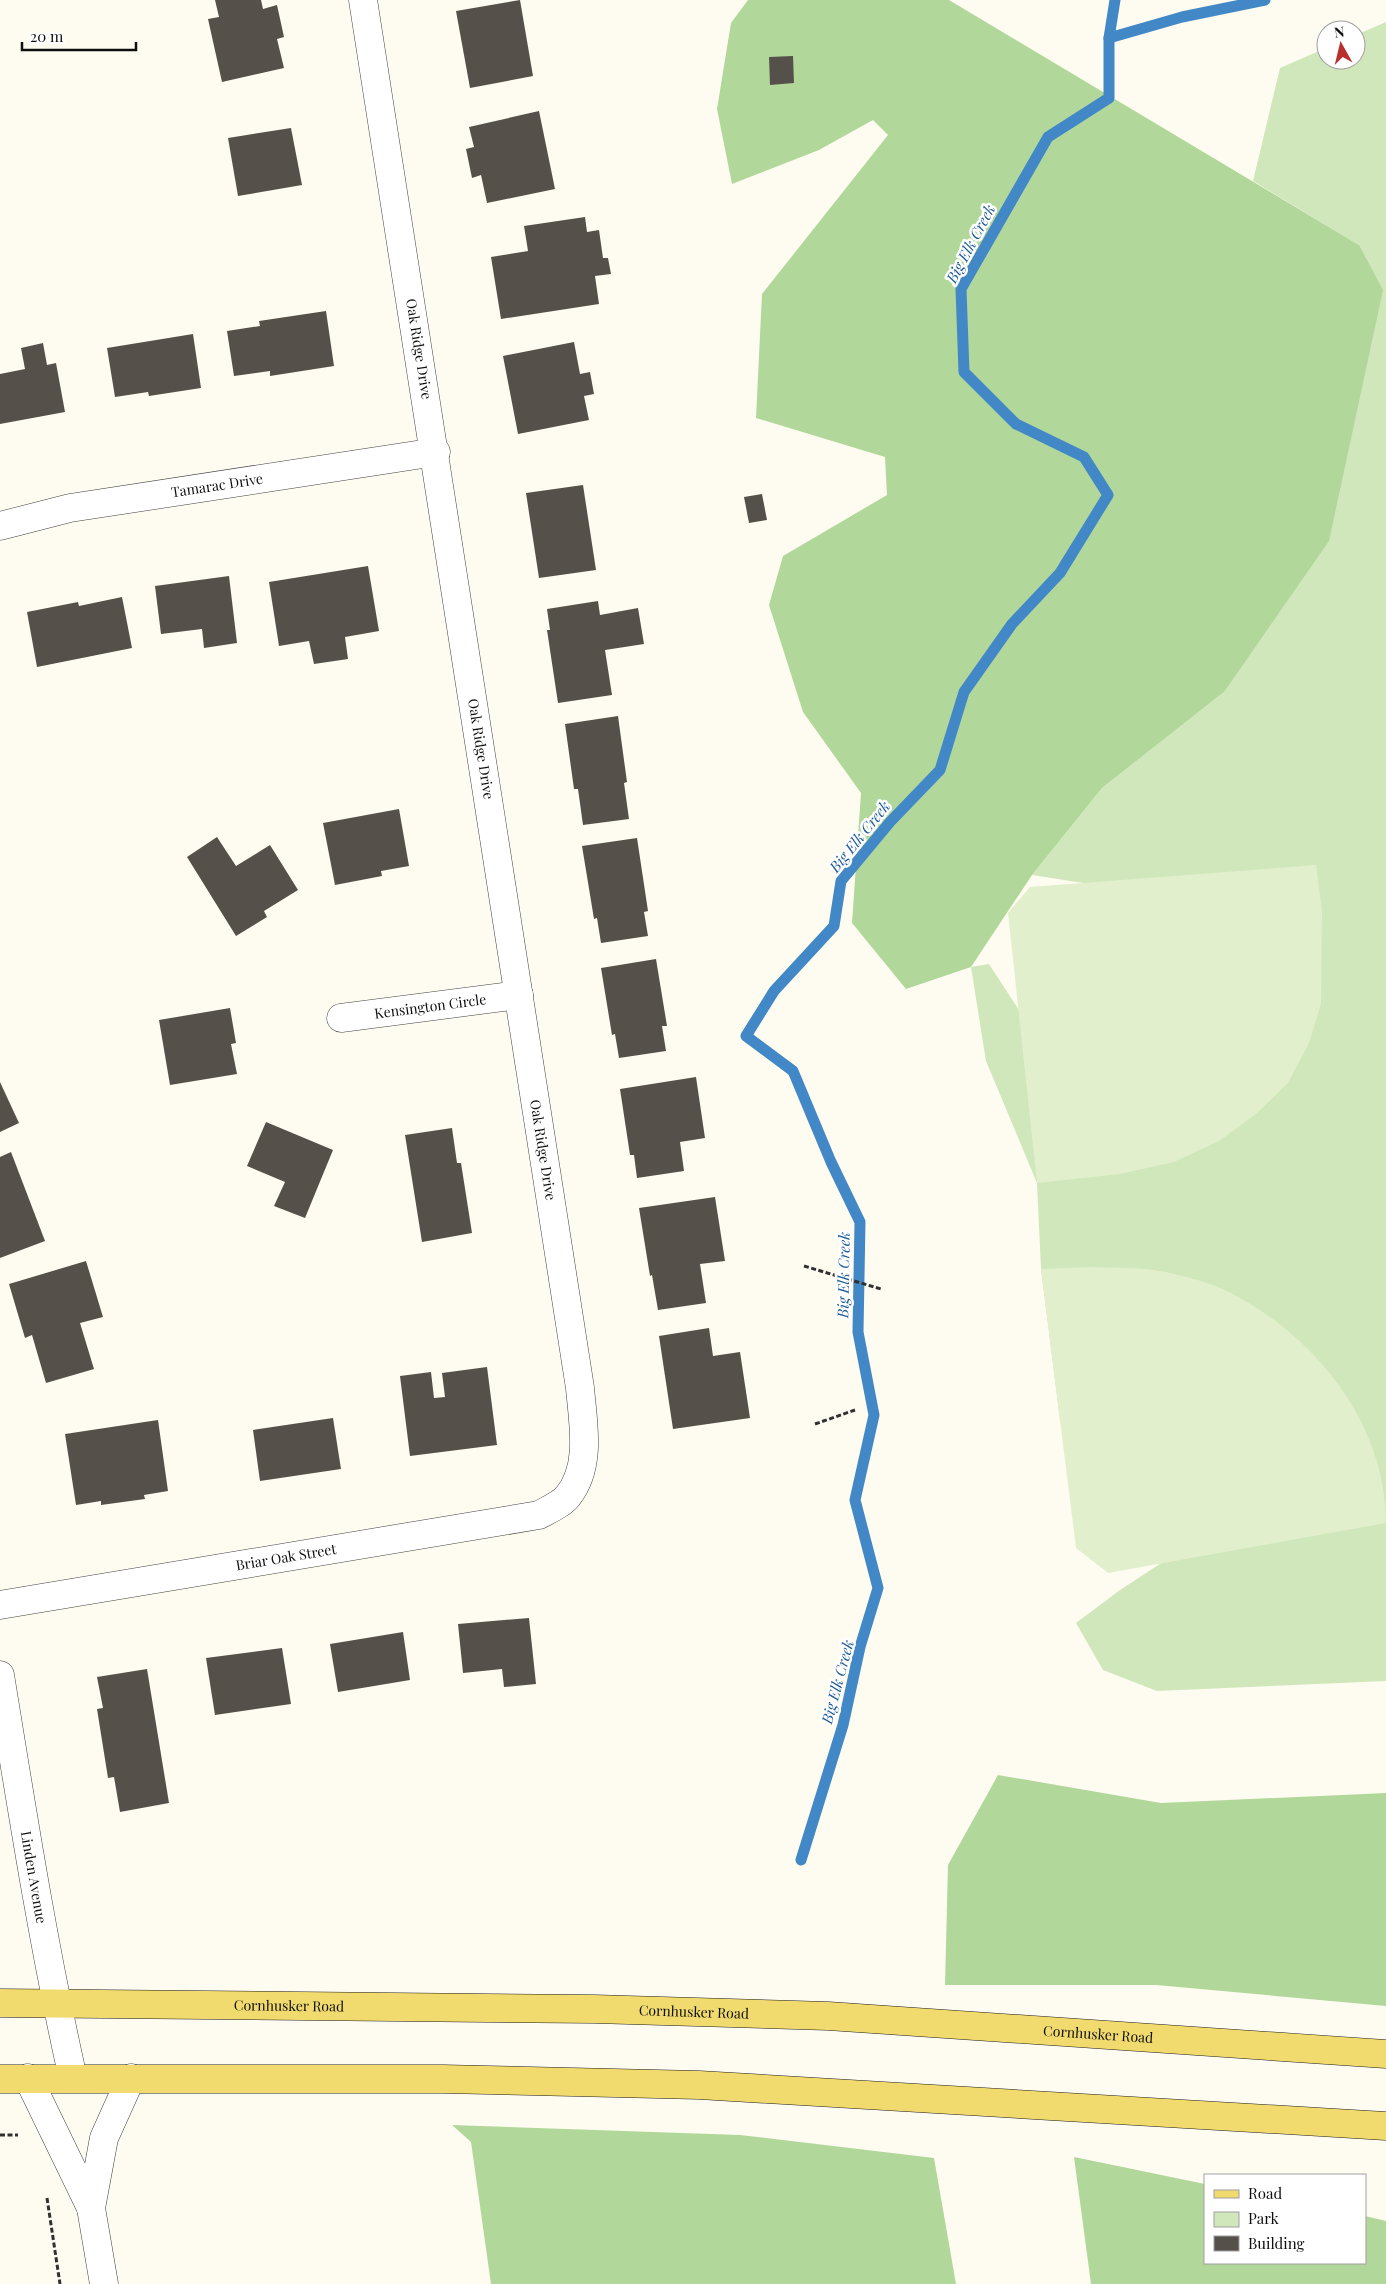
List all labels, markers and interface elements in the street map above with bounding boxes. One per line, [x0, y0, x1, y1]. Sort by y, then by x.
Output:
scale bar [22, 20, 136, 52]
north arrow [1316, 20, 1366, 70]
text: N [1333, 22, 1345, 42]
text: 20 m [30, 26, 64, 46]
water label: Big Elk Creek [941, 201, 999, 287]
street label: Oak Ridge Drive [402, 297, 437, 401]
street label: Tamarac Drive [170, 469, 264, 501]
street label: Oak Ridge Drive [464, 697, 499, 801]
water label: Big Elk Creek [824, 796, 894, 877]
street label: Kensington Circle [373, 989, 487, 1023]
street label: Oak Ridge Drive [526, 1098, 561, 1202]
water label: Big Elk Creek [832, 1231, 854, 1319]
street label: Briar Oak Street [234, 1539, 339, 1574]
water label: Big Elk Creek [816, 1637, 858, 1727]
street label: Linden Avenue [17, 1829, 52, 1925]
street label: Cornhusker Road [234, 1995, 344, 2015]
street label: Cornhusker Road [639, 2000, 749, 2023]
street label: Cornhusker Road [1043, 2021, 1154, 2047]
legend [1204, 2174, 1366, 2264]
text: Road [1248, 2183, 1282, 2203]
text: Park [1248, 2208, 1280, 2228]
text: Building [1248, 2233, 1305, 2253]

